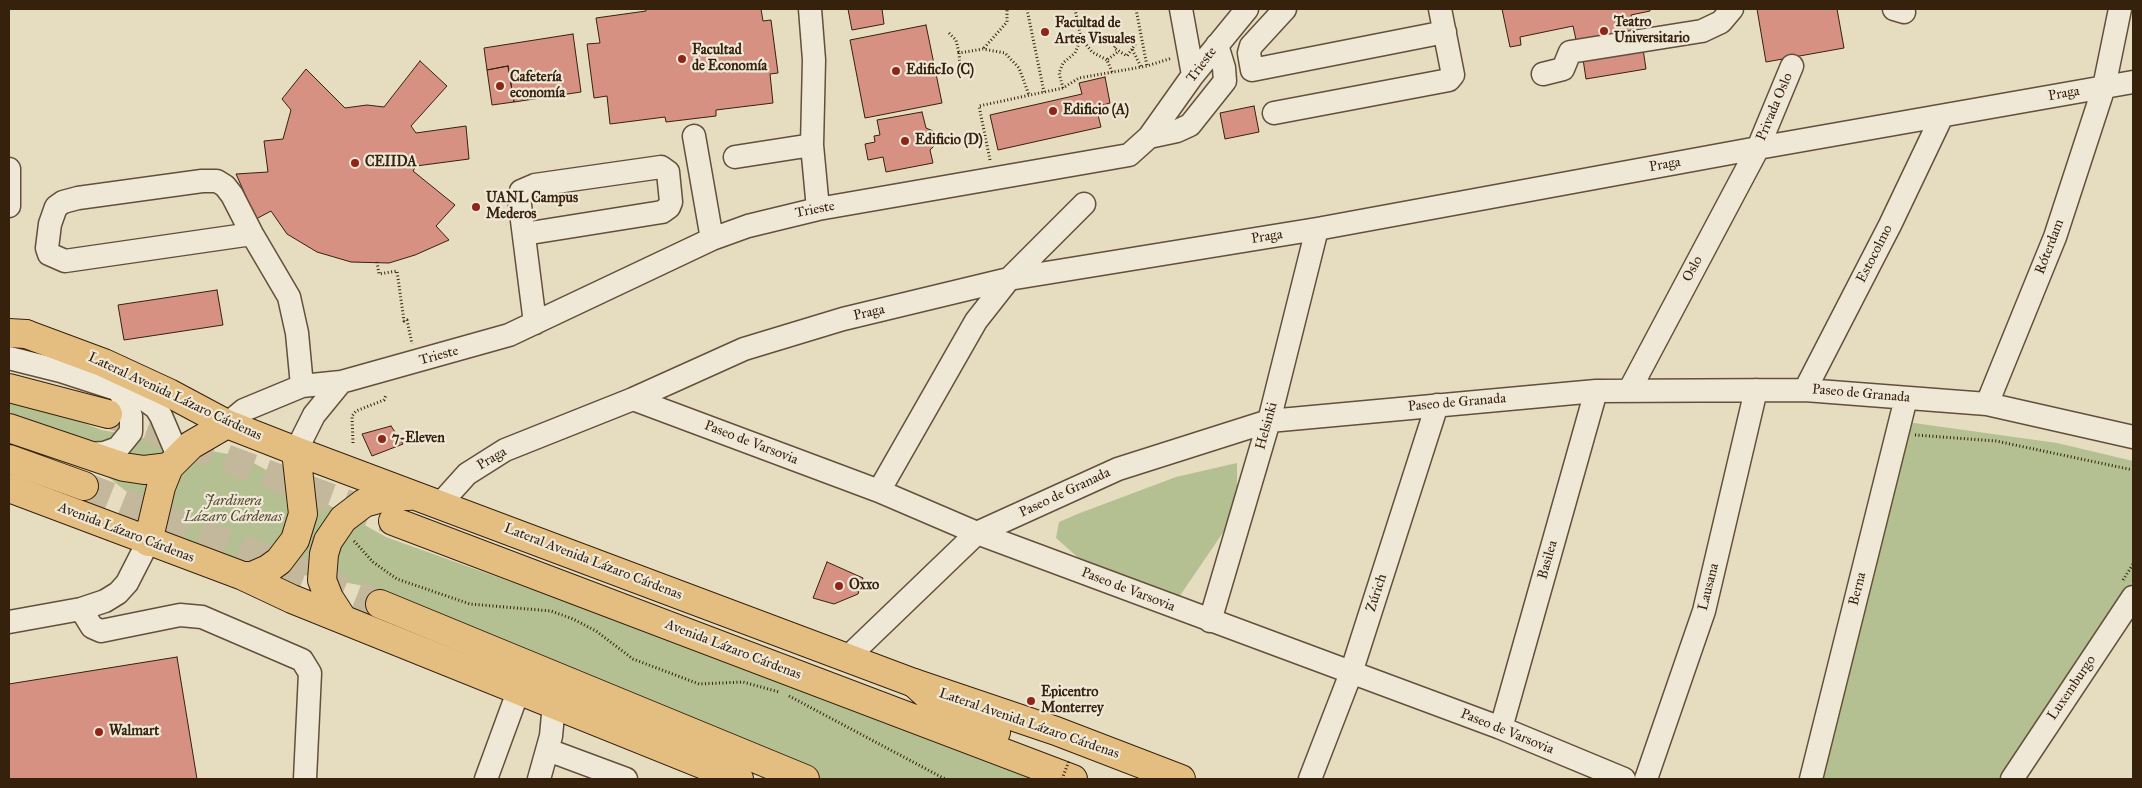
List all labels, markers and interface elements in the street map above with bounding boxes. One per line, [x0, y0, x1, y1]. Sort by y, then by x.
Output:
place label: Teatro Universitario [1614, 15, 1690, 48]
place label: Facultad de Artes Visuales [1055, 16, 1135, 48]
marker: Teatro Universitario [1598, 25, 1610, 37]
marker: Facultad de Artes Visuales [1039, 26, 1051, 38]
place label: Facultad de Economía [692, 43, 767, 75]
street label: Trieste [1183, 44, 1221, 86]
marker: Facultad de Economía [676, 53, 688, 65]
place label: EdificIo (C) [906, 63, 974, 79]
marker: EdificIo (C) [890, 65, 902, 77]
place label: Cafetería economía [510, 70, 565, 102]
street label: Privada Oslo [1753, 71, 1797, 143]
marker: Cafetería economía [494, 80, 506, 92]
street label: Praga [2047, 83, 2081, 105]
place label: Edificio (A) [1063, 103, 1129, 119]
marker: Edificio (A) [1047, 105, 1059, 117]
place label: Edificio (D) [915, 133, 983, 149]
marker: Edificio (D) [899, 135, 911, 147]
street label: Praga [1648, 154, 1682, 176]
place label: CEIIDA [365, 155, 417, 171]
marker: CEIIDA [349, 157, 361, 169]
place label: UANL Campus Mederos [486, 191, 578, 223]
street label: Trieste [794, 198, 836, 222]
marker: UANL Campus Mederos [470, 201, 482, 213]
street label: Róterdam [2032, 217, 2068, 277]
street label: Estocolmo [1853, 222, 1897, 286]
street label: Praga [1250, 226, 1284, 248]
street label: Oslo [1679, 253, 1707, 285]
street label: Praga [852, 301, 886, 325]
street label: Trieste [417, 343, 461, 369]
street label: Lateral Avenida Lázaro Cárdenas [86, 349, 264, 445]
street label: Paseo de Granada [1811, 381, 1911, 407]
street label: Paseo de Granada [1407, 390, 1507, 416]
street label: Helsinki [1253, 400, 1281, 452]
street label: Paseo de Varsovia [702, 417, 800, 469]
place label: 7-Eleven [392, 431, 445, 447]
marker: 7-Eleven [376, 433, 388, 445]
street label: Praga [474, 444, 510, 474]
street label: Paseo de Granada [1017, 465, 1113, 521]
park label: Jardinera Lázaro Cárdenas [184, 494, 282, 526]
street label: Avenida Lázaro Cárdenas [55, 499, 197, 567]
street label: Lateral Avenida Lázaro Cárdenas [501, 520, 685, 604]
street label: Basilea [1534, 539, 1562, 581]
street label: Lausana [1695, 562, 1723, 612]
street label: Paseo de Varsovia [1079, 564, 1177, 616]
street label: Berna [1846, 571, 1870, 607]
street label: Zúrich [1363, 572, 1391, 614]
place label: Oxxo [849, 578, 879, 594]
marker: Oxxo [833, 580, 845, 592]
street label: Avenida Lázaro Cárdenas [662, 616, 804, 684]
street label: Luxemburgo [2044, 652, 2100, 724]
street label: Lateral Avenida Lázaro Cárdenas [937, 685, 1121, 763]
place label: Epicentro Monterrey [1041, 685, 1103, 718]
marker: Epicentro Monterrey [1025, 695, 1037, 707]
street label: Paseo de Varsovia [1458, 706, 1556, 758]
place label: Walmart [109, 724, 159, 740]
marker: Walmart [93, 726, 105, 738]

